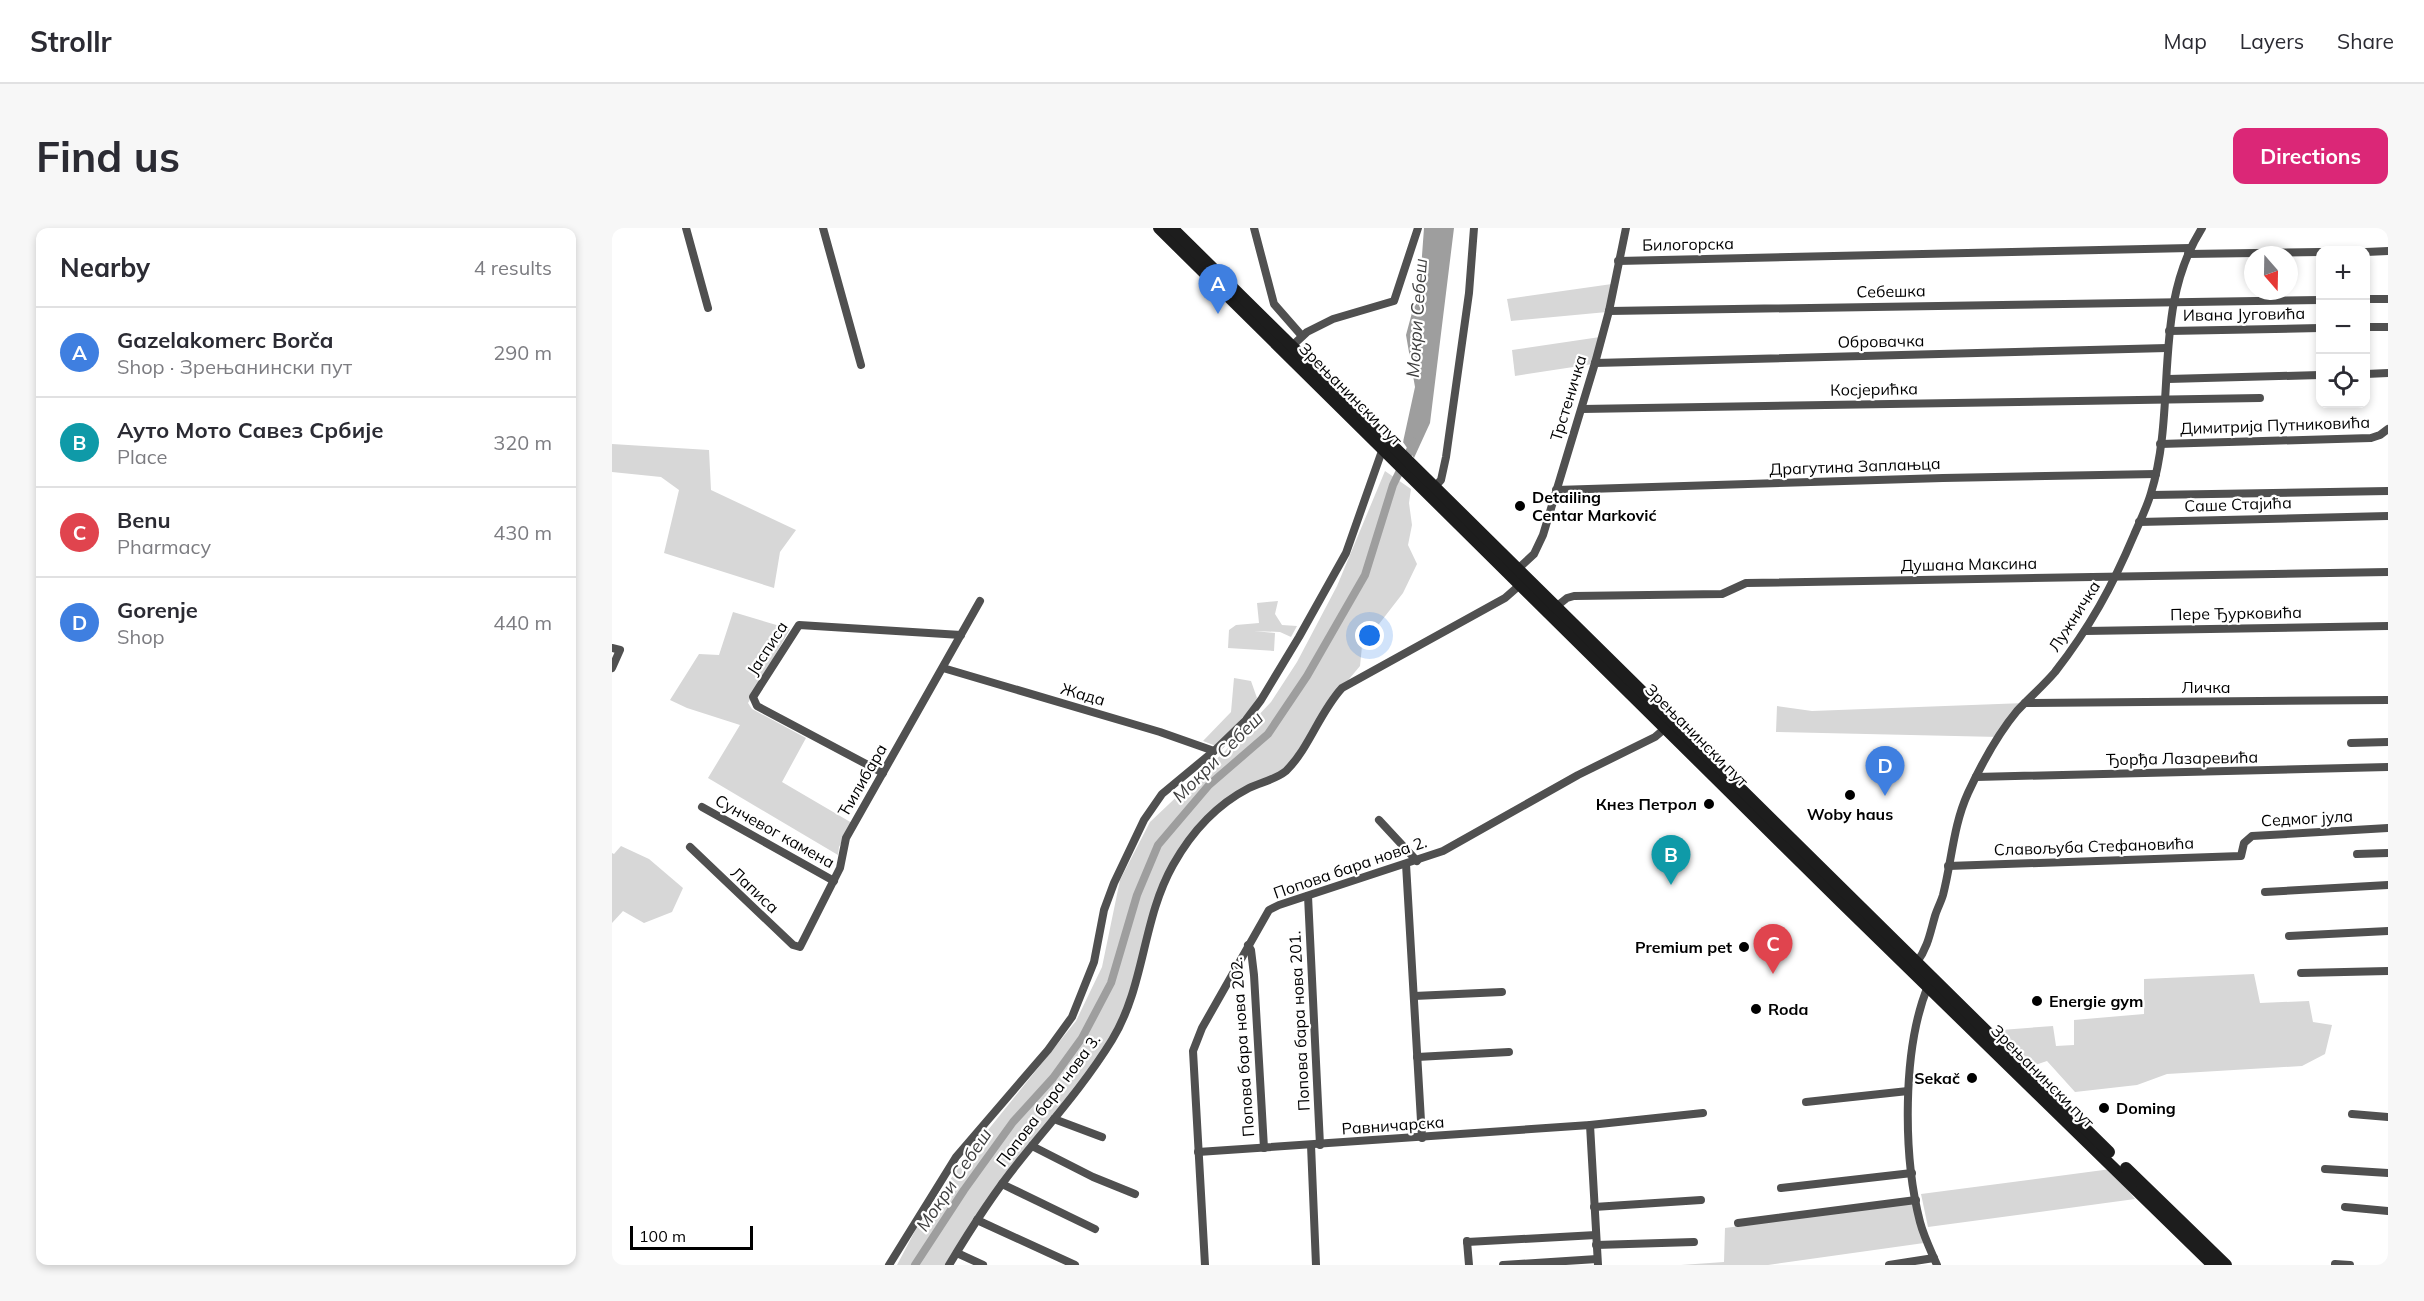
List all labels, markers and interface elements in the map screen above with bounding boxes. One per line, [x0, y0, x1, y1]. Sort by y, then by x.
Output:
text: Strollr [30, 24, 112, 59]
text: Map [2164, 28, 2207, 54]
text: Layers [2240, 28, 2304, 54]
text: Share [2337, 28, 2394, 54]
button: Directions [2233, 128, 2388, 184]
text: Find us [36, 130, 180, 183]
street label: Билогорска [1642, 233, 1734, 255]
north arrow [2244, 246, 2298, 300]
map controls [2316, 246, 2370, 408]
button: + [2316, 246, 2370, 300]
text: Nearby [60, 251, 150, 284]
text: 4 results [474, 255, 552, 280]
water label: Мокри Себеш [1401, 258, 1432, 378]
pin: A [1198, 264, 1238, 314]
street label: Себешка [1856, 280, 1926, 302]
button: − [2316, 300, 2370, 354]
street label: Ивана Југовића [2183, 303, 2305, 325]
text: Gazelakomerc Borča [117, 326, 333, 354]
street label: Обровачка [1837, 330, 1925, 352]
street label: Зрењанински пут [1295, 338, 1407, 450]
text: A [72, 340, 87, 365]
text: 290 m [493, 340, 552, 365]
street label: Трстеничка [1545, 353, 1591, 443]
text: Shop · Зрењанински пут [117, 354, 352, 379]
button: locate [2316, 354, 2370, 408]
street label: Косјерићка [1830, 378, 1918, 400]
street label: Димитрија Путниковића [2180, 412, 2370, 438]
text: Ауто Мото Савез Србије [117, 416, 384, 444]
text: B [73, 430, 86, 455]
text: 320 m [493, 430, 552, 455]
text: Place [117, 444, 167, 469]
street label: Драгутина Заплањца [1769, 453, 1941, 479]
place label: Detailing Centar Marković [1532, 487, 1657, 525]
street label: Саше Стајића [2184, 492, 2292, 516]
marker: Detailing Centar Marković [1513, 499, 1527, 513]
text: Benu [117, 506, 171, 534]
text: C [73, 520, 86, 545]
text: 430 m [493, 520, 552, 545]
text: Pharmacy [117, 534, 211, 559]
street label: Душана Максина [1901, 553, 2037, 575]
street label: Лужничка [2044, 577, 2104, 655]
text: Gorenje [117, 596, 198, 624]
street label: Пере Ђурковића [2170, 602, 2302, 624]
text: D [72, 610, 87, 635]
text: 440 m [493, 610, 552, 635]
street label: Јасписа [742, 617, 792, 679]
your location [1355, 621, 1384, 650]
text: Shop [117, 624, 165, 649]
street label: Личка [2181, 677, 2231, 697]
street label: Жада [1059, 678, 1107, 710]
street label: Зрењанински пут [1641, 679, 1753, 791]
water label: Мокри Себеш [1167, 706, 1268, 807]
street label: Ћилибара [833, 740, 891, 820]
pin: D [1866, 746, 1904, 796]
street label: Ђорђа Лазаревића [2106, 747, 2258, 769]
marker: Woby haus [1843, 788, 1857, 802]
street label: Сунчевог камена [712, 790, 838, 872]
place label: Кнез Петрол [1596, 794, 1697, 814]
marker: Кнез Петрол [1702, 797, 1716, 811]
place label: Woby haus [1807, 804, 1893, 824]
street label: Седмог јула [2261, 806, 2353, 830]
street label: Попова бара нова 2. [1271, 831, 1429, 903]
street label: Славољуба Стефановића [1994, 833, 2194, 859]
pin: B [1652, 836, 1690, 885]
street label: Лаписа [727, 863, 783, 917]
pin: C [1754, 924, 1792, 974]
street label: Попова бара нова 201. [1284, 931, 1314, 1111]
place label: Premium pet [1635, 937, 1732, 957]
marker: Premium pet [1737, 940, 1751, 954]
street label: Попова бара нова 202. [1226, 956, 1258, 1138]
place label: Energie gym [2049, 991, 2143, 1011]
marker: Energie gym [2030, 994, 2044, 1008]
place label: Roda [1768, 999, 1808, 1019]
marker: Roda [1749, 1002, 1763, 1016]
street label: Зрењанински пут [1987, 1020, 2099, 1132]
street label: Попова бара нова 3. [992, 1030, 1104, 1170]
place label: Sekač [1914, 1068, 1960, 1088]
marker: Sekač [1965, 1071, 1979, 1085]
place label: Doming [2116, 1098, 2176, 1118]
marker: Doming [2097, 1101, 2111, 1115]
street label: Равничарска [1341, 1111, 1445, 1139]
water label: Мокри Себеш [911, 1124, 996, 1236]
scale bar [630, 1223, 753, 1250]
text: 100 m [639, 1226, 686, 1246]

